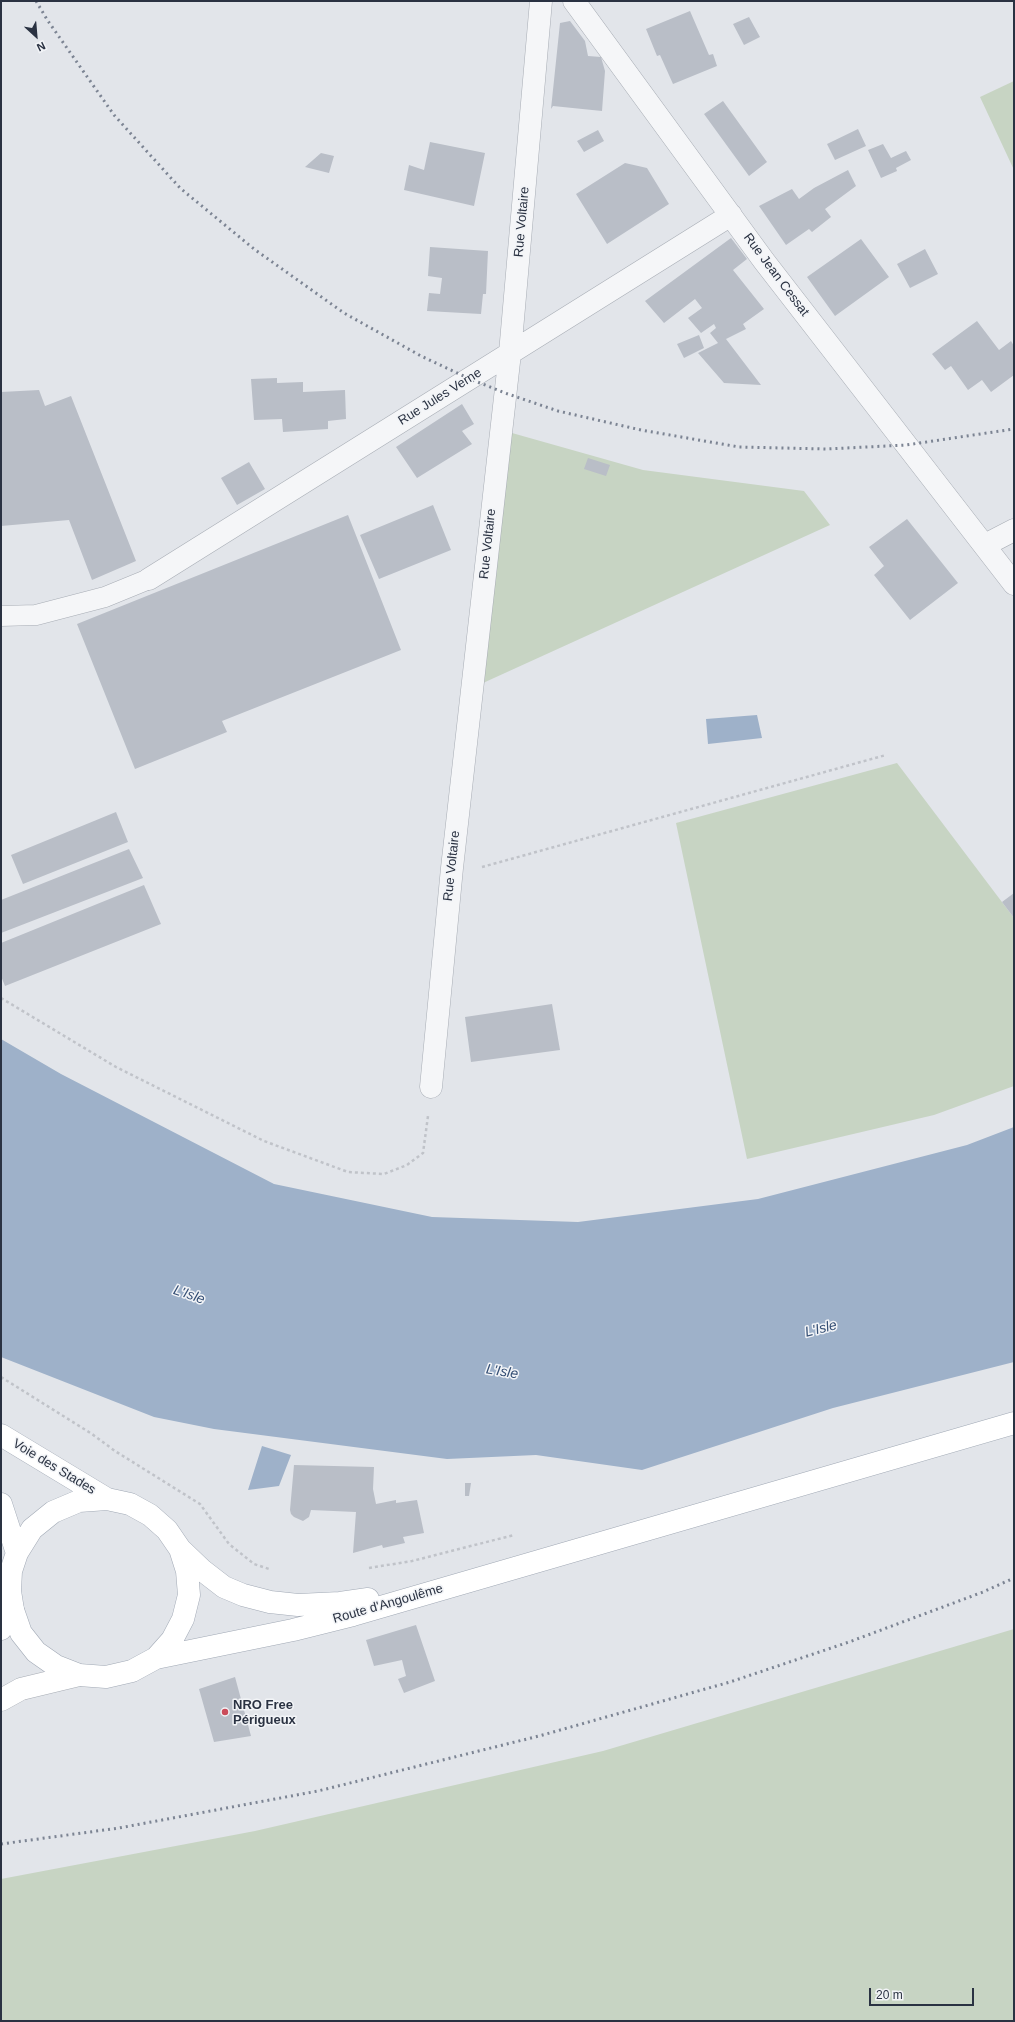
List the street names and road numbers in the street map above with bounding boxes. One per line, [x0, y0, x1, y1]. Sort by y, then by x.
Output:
street label: Rue Voltaire [511, 186, 533, 258]
street label: Rue Jean Cessat [740, 230, 812, 320]
street label: Rue Jules Verne [395, 365, 485, 429]
street label: Rue Voltaire [477, 508, 499, 580]
street label: Rue Voltaire [441, 830, 463, 902]
street label: Voie des Stades [10, 1436, 98, 1498]
street label: Route d'Angoulême [331, 1581, 445, 1627]

